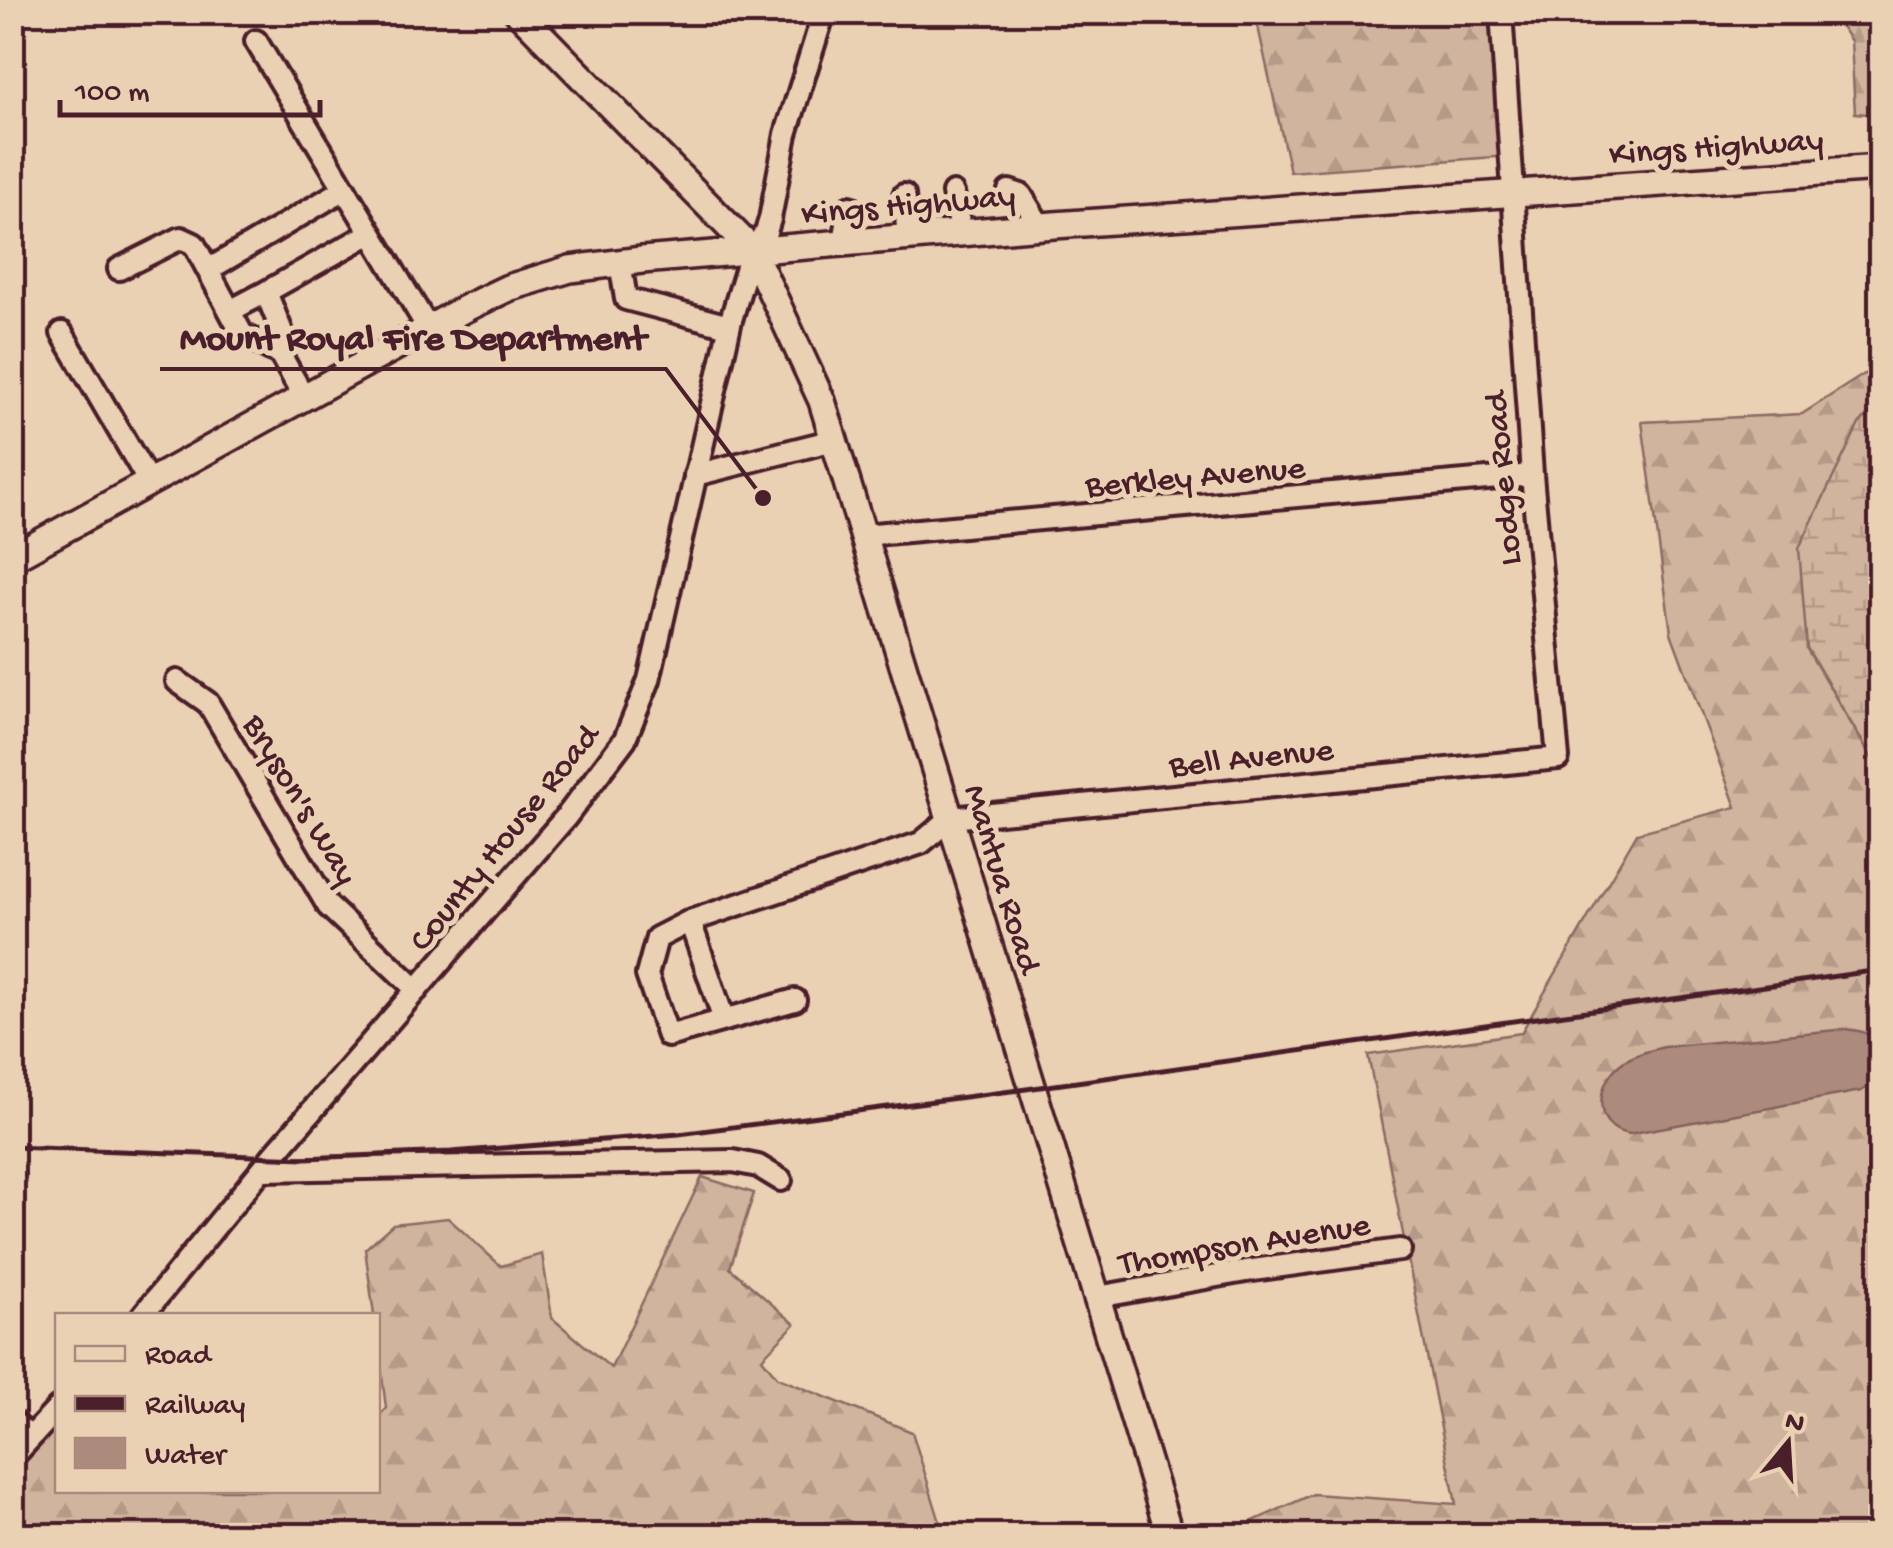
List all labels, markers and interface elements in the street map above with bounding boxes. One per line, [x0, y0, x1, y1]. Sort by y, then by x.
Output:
scale bar [60, 55, 320, 117]
text: 100 m [74, 77, 150, 112]
street label: Kings Highway [1608, 122, 1825, 177]
street label: Kings Highway [800, 178, 1017, 237]
callout: Mount Royal Fire Department [160, 301, 666, 369]
text: Mount Royal Fire Department [180, 319, 650, 363]
street label: Lodge Road [1477, 387, 1533, 567]
street label: Berkley Avenue [1083, 449, 1308, 510]
street label: Bryson's Way [231, 707, 365, 894]
street label: County House Road [402, 716, 612, 961]
street label: Bell Avenue [1166, 731, 1337, 790]
street label: Mantua Road [952, 780, 1049, 981]
street label: Thompson Avenue [1114, 1206, 1374, 1287]
legend [55, 1313, 380, 1493]
text: Road [145, 1340, 213, 1375]
text: Railway [145, 1390, 245, 1425]
north arrow [1738, 1393, 1838, 1493]
text: N [1781, 1405, 1808, 1442]
text: Water [145, 1440, 228, 1475]

